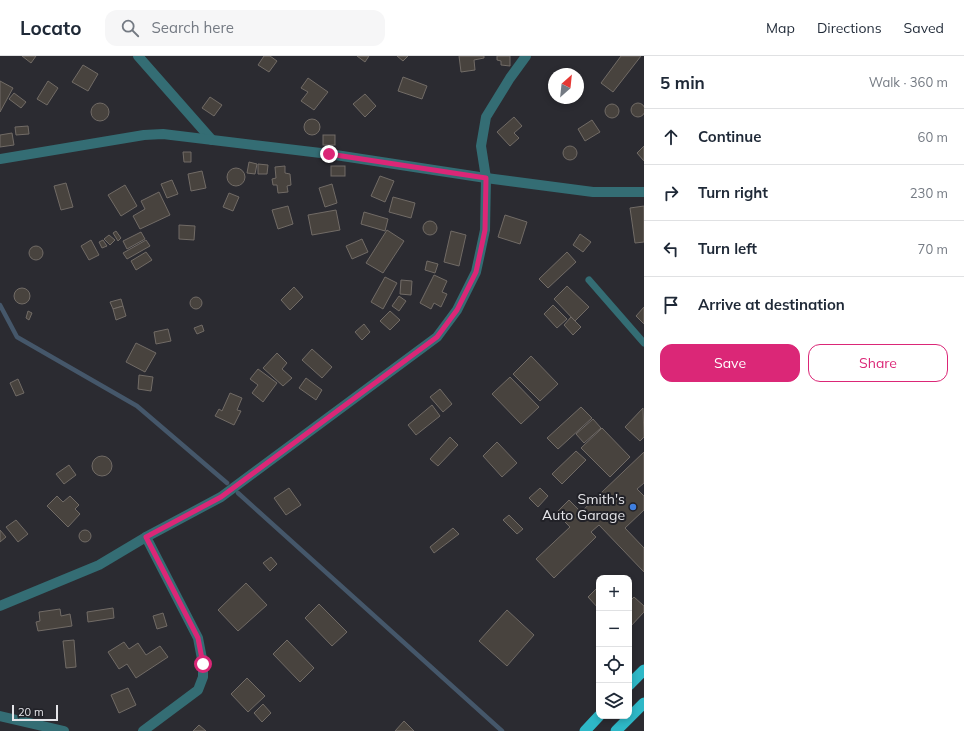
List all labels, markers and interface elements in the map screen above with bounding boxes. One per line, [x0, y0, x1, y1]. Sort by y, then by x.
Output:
search box [105, 10, 385, 46]
text: Locato [20, 16, 81, 40]
icon: search [119, 17, 141, 39]
text: Search here [151, 18, 234, 37]
text: Map [766, 19, 795, 37]
text: Directions [817, 19, 882, 37]
text: Saved [904, 19, 944, 37]
north arrow [548, 68, 584, 104]
text: 5 min [660, 72, 705, 93]
text: Walk · 360 m [869, 74, 948, 90]
icon: ahead [660, 126, 682, 148]
text: Continue [698, 127, 761, 146]
text: 60 m [918, 129, 948, 145]
route end [320, 145, 338, 163]
icon: right [660, 182, 682, 204]
text: Turn right [698, 183, 768, 202]
text: 230 m [910, 185, 948, 201]
icon: left [660, 238, 682, 260]
text: Turn left [698, 239, 757, 258]
text: 70 m [918, 241, 948, 257]
icon: arrive [660, 294, 682, 316]
text: Arrive at destination [698, 295, 845, 314]
button: Save [660, 344, 800, 382]
button: Share [808, 344, 948, 382]
place label: Smith's Auto Garage [542, 490, 625, 524]
marker: Smith's Auto Garage [628, 502, 638, 512]
map controls [596, 575, 632, 719]
button: + [596, 575, 632, 611]
button: − [596, 611, 632, 647]
button: locate [596, 647, 632, 683]
route start [194, 655, 212, 673]
button: layers [596, 683, 632, 719]
scale bar [12, 703, 58, 722]
text: 20 m [18, 705, 44, 719]

